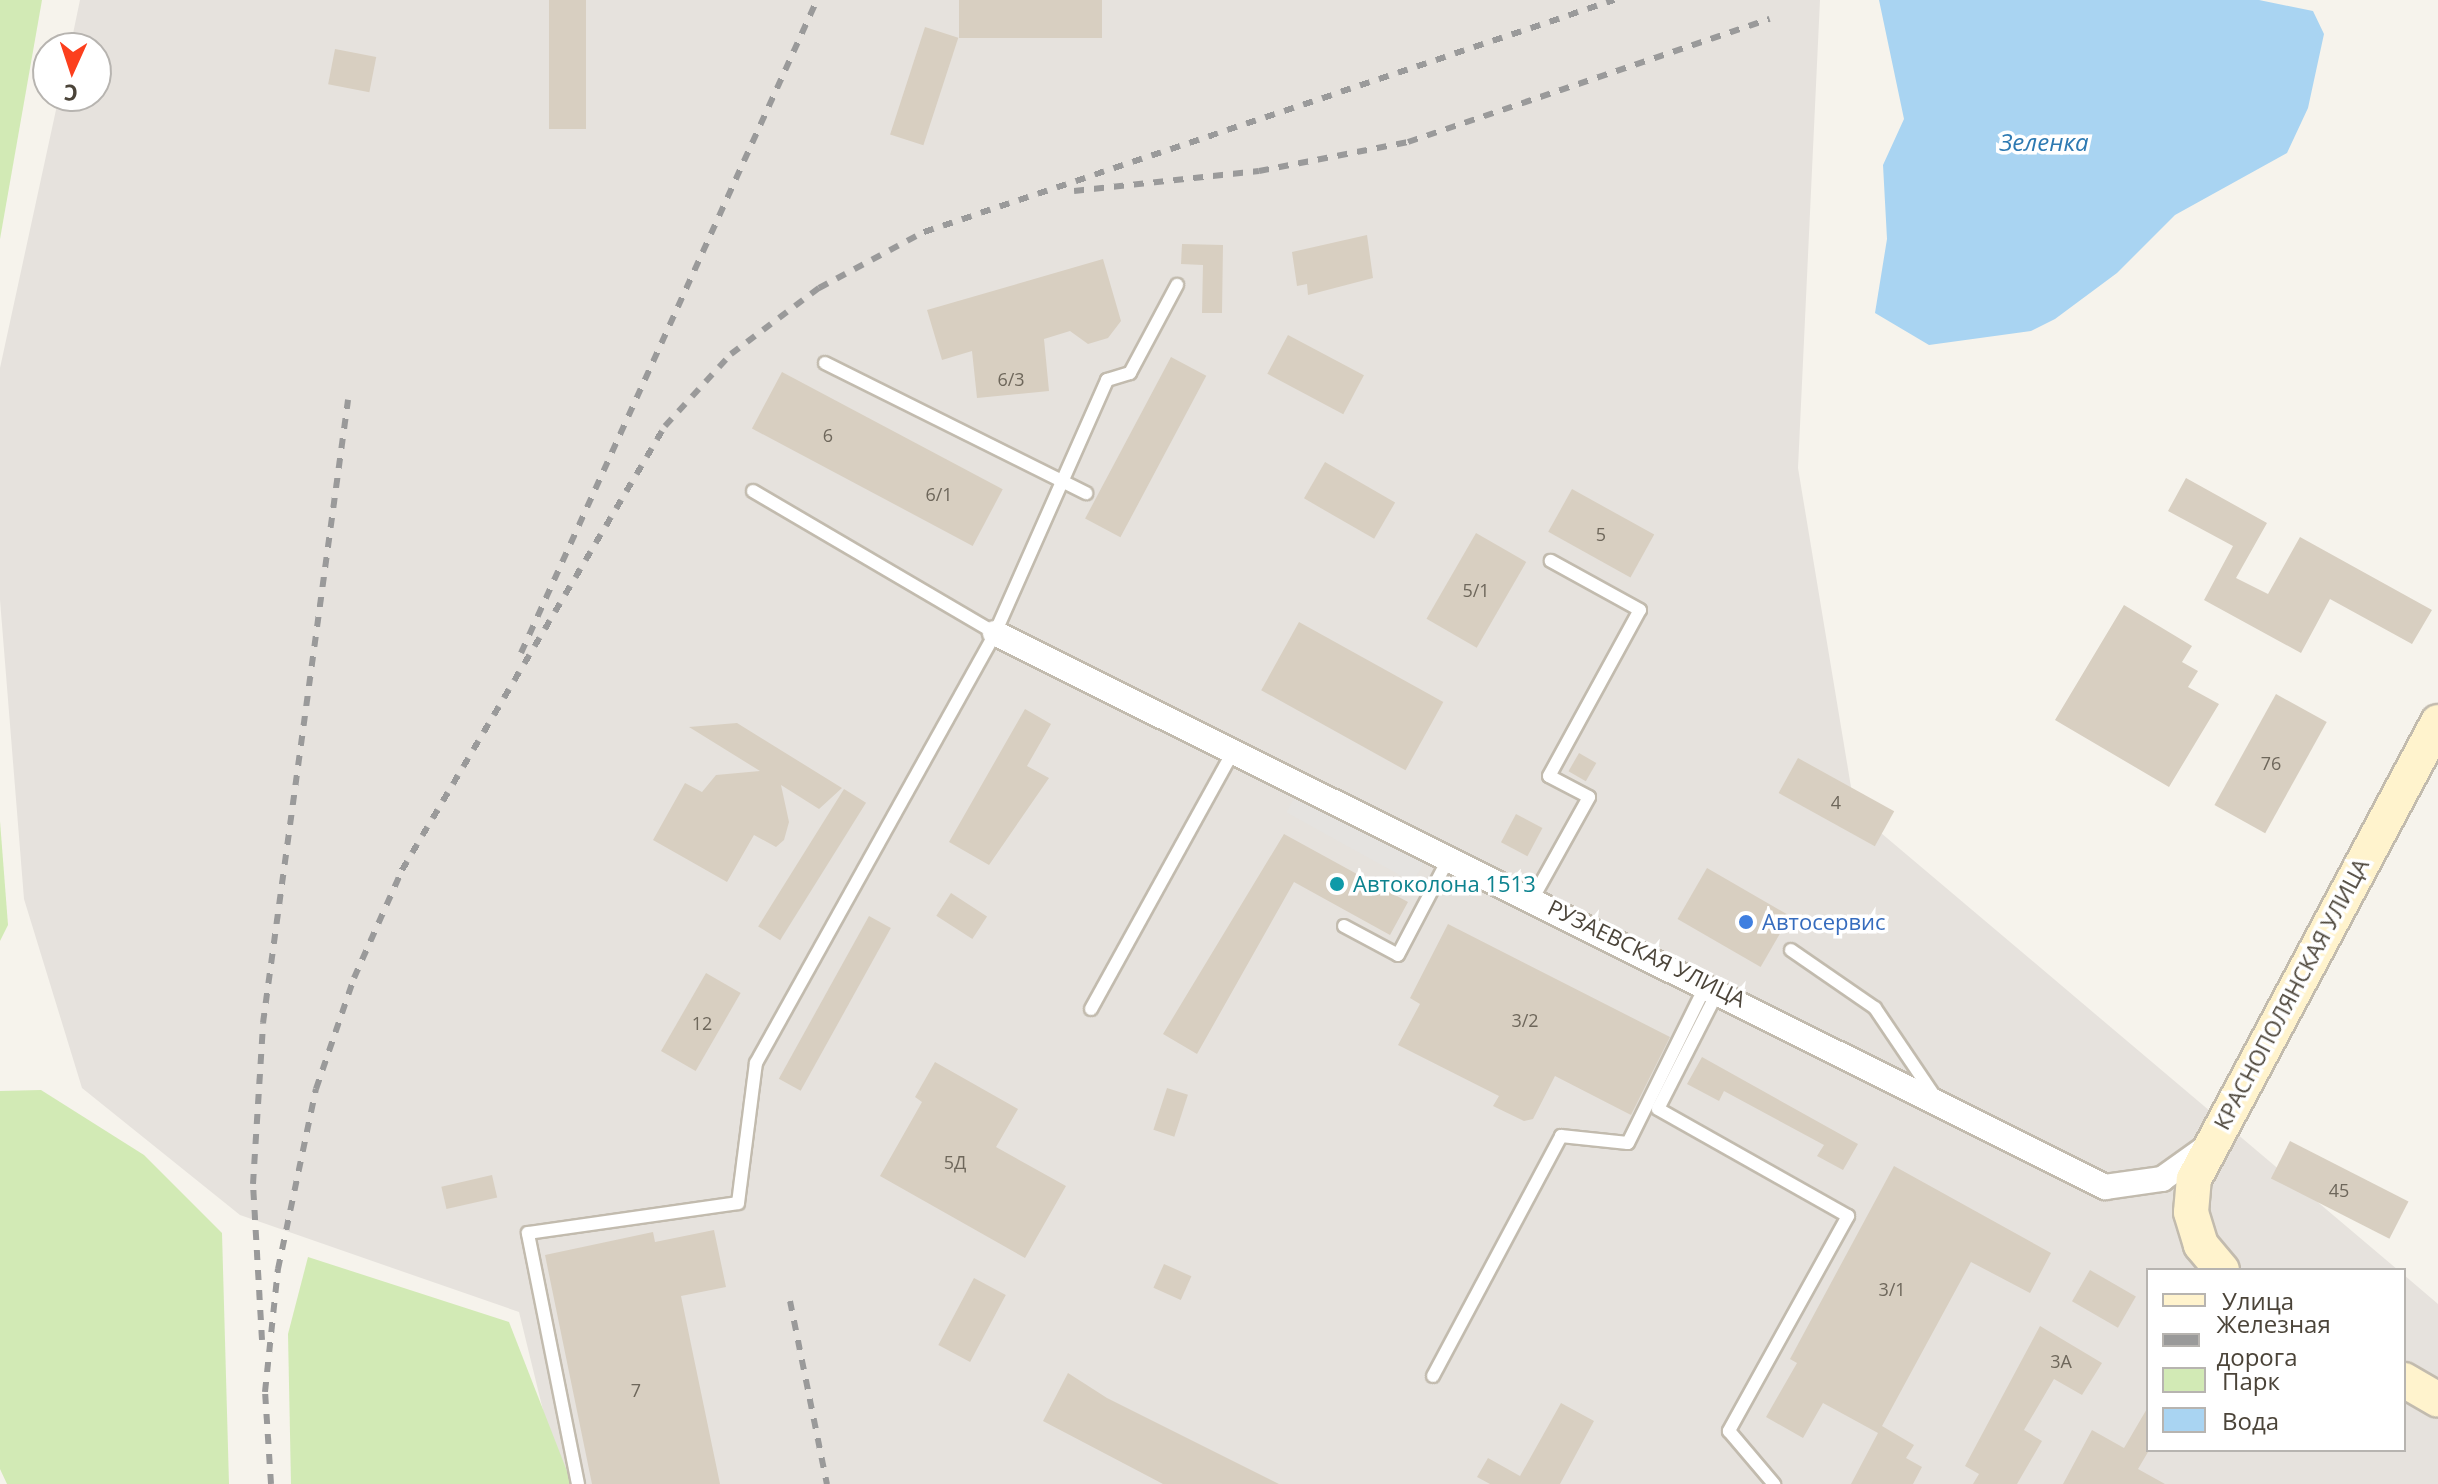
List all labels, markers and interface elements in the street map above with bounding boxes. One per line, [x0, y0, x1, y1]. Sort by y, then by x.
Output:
north arrow [32, 32, 112, 112]
text: С [63, 79, 79, 109]
water label: Зеленка [1999, 128, 2089, 156]
house number: 6/3 [997, 368, 1025, 390]
house number: 6 [823, 424, 833, 446]
house number: 6/1 [925, 483, 953, 505]
house number: 5 [1596, 523, 1606, 545]
house number: 5/1 [1462, 579, 1490, 601]
house number: 76 [2261, 752, 2281, 774]
house number: 4 [1831, 791, 1841, 813]
street label: КРАСНОПОЛЯНСКАЯ УЛИЦА [2208, 854, 2374, 1134]
place label: Автоколона 1513 [1353, 871, 1536, 897]
marker: Автоколона 1513 [1328, 875, 1346, 893]
street label: РУЗАЕВСКАЯ УЛИЦА [1544, 894, 1750, 1012]
place label: Автосервис [1762, 909, 1886, 935]
marker: Автосервис [1737, 913, 1755, 931]
house number: 3/2 [1511, 1009, 1539, 1031]
house number: 12 [692, 1012, 712, 1034]
house number: 5Д [944, 1151, 966, 1173]
house number: 45 [2329, 1179, 2349, 1201]
legend [2146, 1268, 2406, 1452]
house number: 3/1 [1878, 1278, 1906, 1300]
text: Улица [2222, 1284, 2294, 1317]
text: Железная дорога [2216, 1307, 2331, 1373]
house number: 3А [2050, 1350, 2072, 1372]
text: Парк [2222, 1364, 2280, 1397]
house number: 7 [631, 1379, 641, 1401]
text: Вода [2222, 1404, 2279, 1437]

